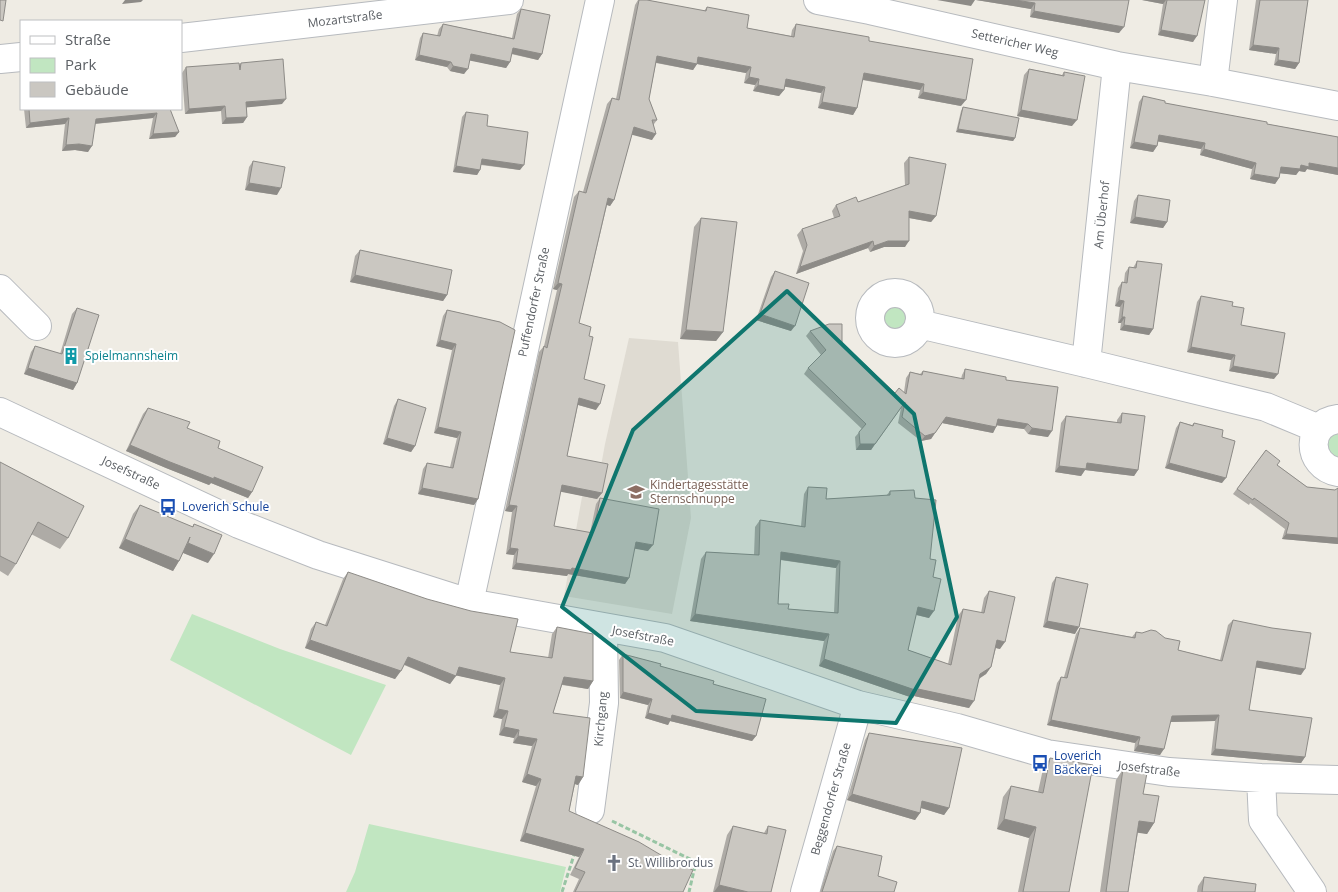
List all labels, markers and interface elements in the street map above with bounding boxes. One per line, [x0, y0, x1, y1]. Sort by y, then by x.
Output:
street label: Mozartstraße [307, 5, 384, 32]
legend [20, 20, 182, 110]
street label: Settericher Weg [970, 24, 1061, 61]
text: Straße [65, 29, 111, 49]
text: Park [65, 54, 96, 74]
text: Gebäude [65, 79, 129, 99]
street label: Am Überhof [1089, 179, 1114, 250]
street label: Puffendorfer Straße [514, 245, 553, 358]
building icon: Spielmannsheim [61, 346, 81, 366]
place label: Spielmannsheim [85, 347, 178, 364]
street label: Josefstraße [98, 451, 163, 494]
place label: Kindertagesstätte Sternschnuppe [650, 476, 749, 507]
school or university icon: Kindertagesstätte Sternschnuppe [626, 482, 646, 502]
bus stop icon: Loverich Schule [158, 497, 178, 517]
place label: Loverich Schule [182, 498, 269, 515]
street label: Josefstraße [610, 621, 676, 650]
street label: Kirchgang [590, 690, 611, 747]
street label: Beggendorfer Straße [806, 740, 855, 857]
place label: Loverich Bäckerei [1054, 747, 1102, 778]
bus stop icon: Loverich Bäckerei [1030, 753, 1050, 773]
street label: Josefstraße [1116, 756, 1181, 781]
church icon: St. Willibrordus [604, 853, 624, 873]
place label: St. Willibrordus [628, 854, 713, 871]

